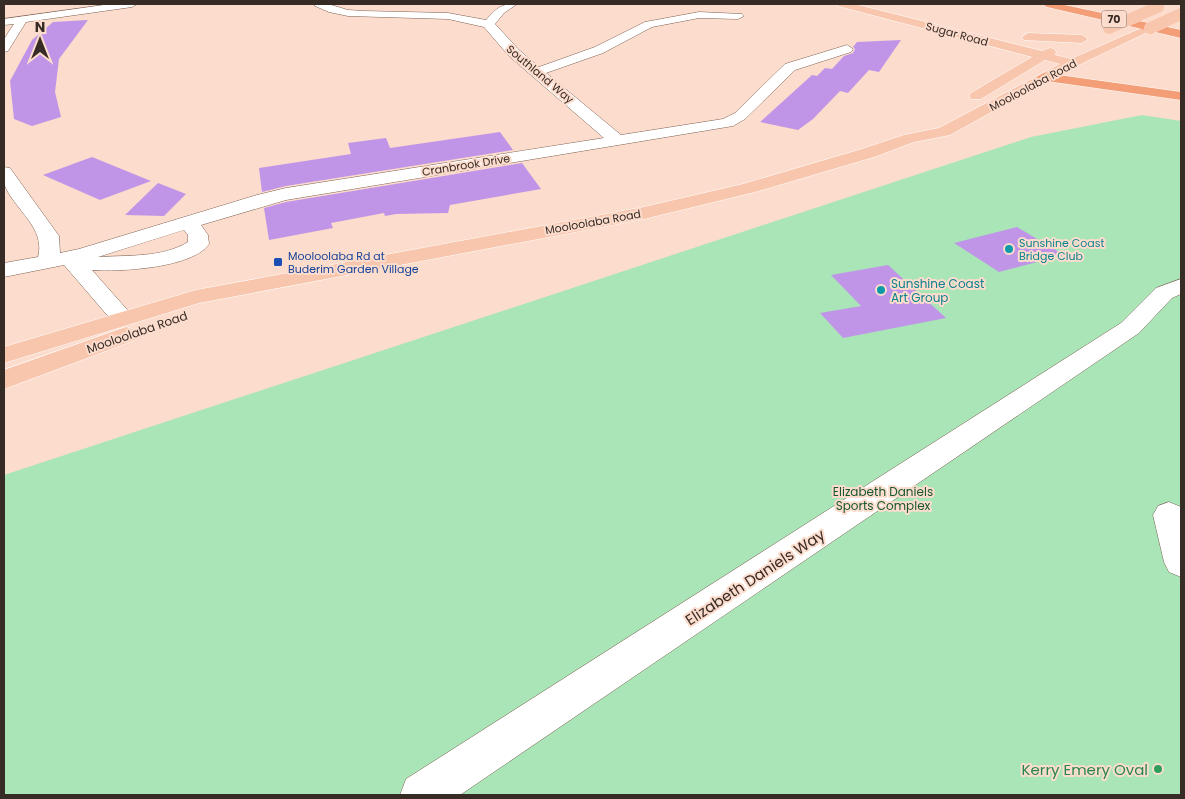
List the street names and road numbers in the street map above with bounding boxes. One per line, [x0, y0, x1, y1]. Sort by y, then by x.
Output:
road number: 70 [1102, 10, 1126, 28]
street label: Sugar Road [924, 18, 990, 50]
street label: Southland Way [503, 41, 578, 107]
street label: Mooloolaba Road [986, 55, 1080, 115]
street label: Cranbrook Drive [421, 150, 511, 180]
street label: Mooloolaba Road [544, 206, 642, 238]
street label: Mooloolaba Road [84, 307, 190, 357]
street label: Elizabeth Daniels Way [681, 524, 829, 630]

